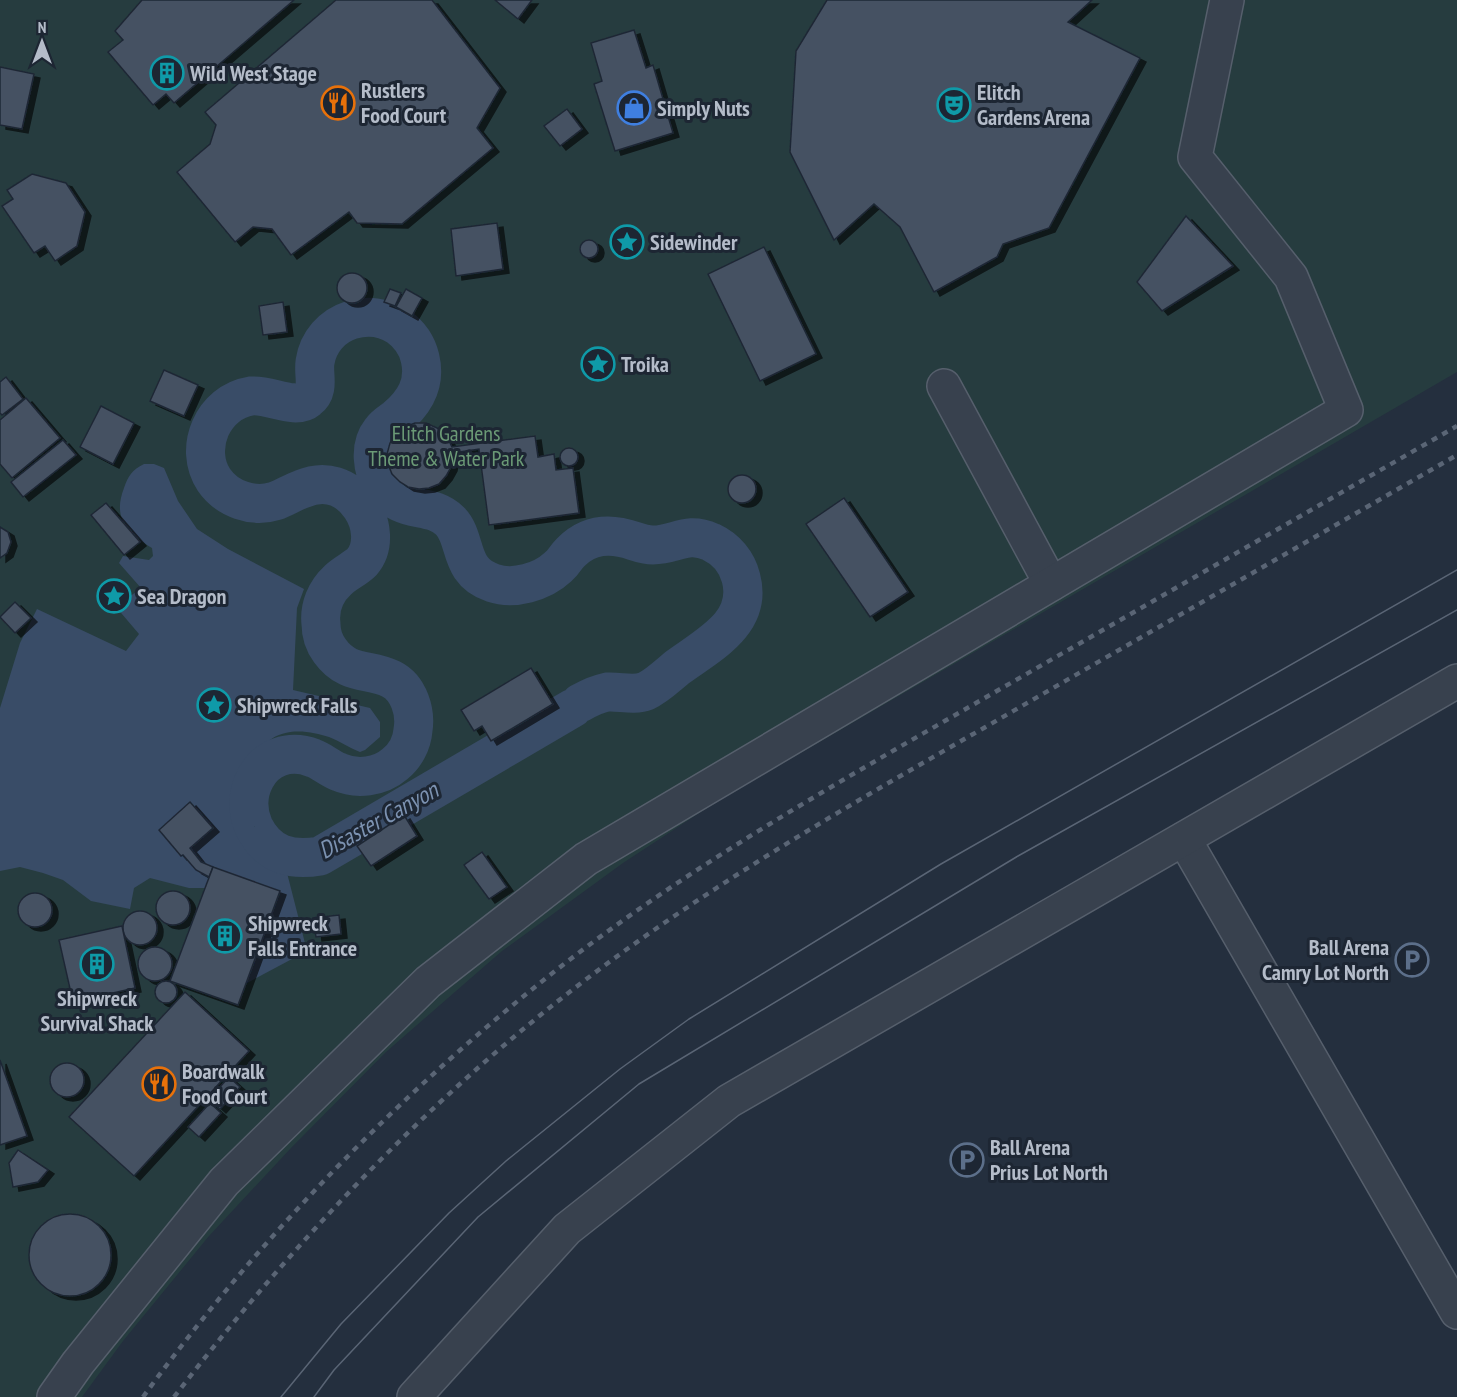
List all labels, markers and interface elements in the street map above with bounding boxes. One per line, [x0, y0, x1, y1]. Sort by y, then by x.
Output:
north arrow [12, 12, 72, 72]
text: N [38, 17, 46, 37]
building icon: Wild West Stage [149, 55, 185, 91]
place label: Wild West Stage [189, 59, 317, 87]
place label: Rustlers Food Court [361, 76, 447, 129]
place label: Elitch Gardens Arena [977, 78, 1090, 131]
restaurant icon: Rustlers Food Court [320, 85, 356, 121]
theatre icon: Elitch Gardens Arena [936, 87, 972, 123]
shop icon: Simply Nuts [616, 90, 652, 126]
place label: Simply Nuts [657, 94, 750, 122]
place icon: Sidewinder [609, 224, 645, 260]
place label: Sidewinder [650, 228, 738, 256]
place icon: Troika [580, 346, 616, 382]
place label: Troika [621, 350, 669, 378]
park label: Elitch Gardens Theme & Water Park [368, 419, 525, 472]
place icon: Sea Dragon [96, 578, 132, 614]
place label: Sea Dragon [137, 582, 227, 610]
place icon: Shipwreck Falls [196, 687, 232, 723]
place label: Shipwreck Falls [237, 691, 358, 719]
water label: Disaster Canyon [313, 774, 445, 866]
place label: Shipwreck Falls Entrance [248, 909, 357, 962]
building icon: Shipwreck Falls Entrance [207, 918, 243, 954]
place label: Ball Arena Camry Lot North [1262, 933, 1389, 986]
parking icon: Ball Arena Camry Lot North [1394, 942, 1430, 978]
building icon: Shipwreck Survival Shack [79, 946, 115, 982]
place label: Shipwreck Survival Shack [41, 984, 154, 1037]
place label: Boardwalk Food Court [182, 1057, 268, 1110]
restaurant icon: Boardwalk Food Court [141, 1066, 177, 1102]
place label: Ball Arena Prius Lot North [990, 1133, 1108, 1186]
parking icon: Ball Arena Prius Lot North [949, 1142, 985, 1178]

